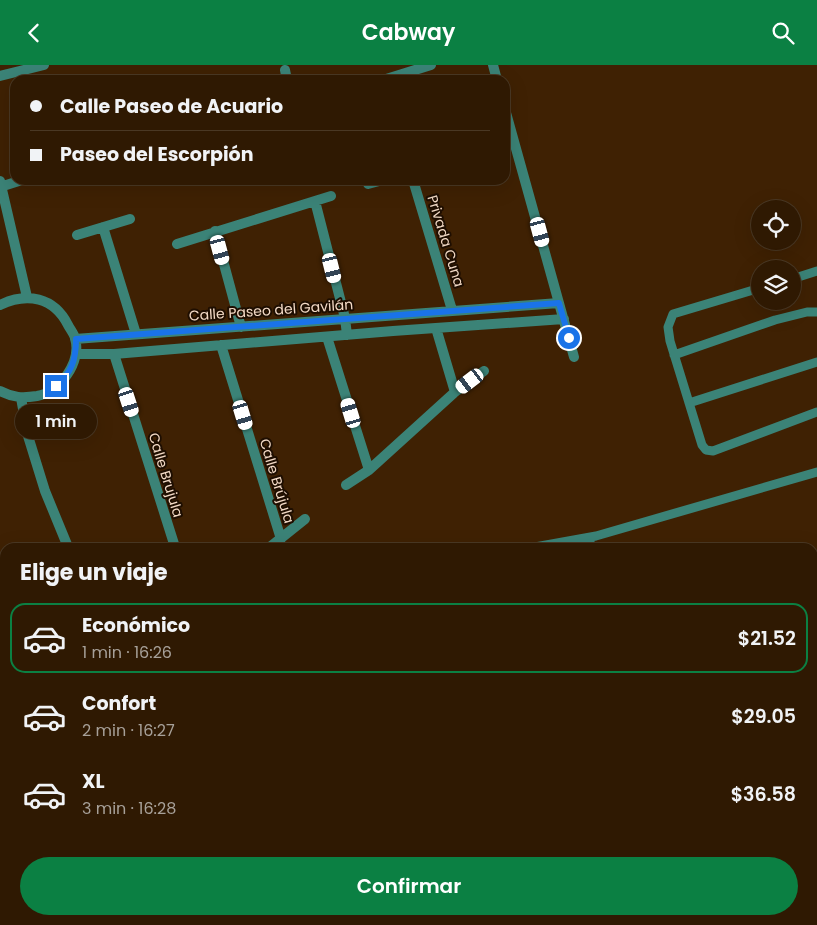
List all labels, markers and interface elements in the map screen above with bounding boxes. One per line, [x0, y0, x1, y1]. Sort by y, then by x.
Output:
text: Cabway [362, 17, 455, 48]
icon: back [20, 19, 48, 47]
icon: search [769, 19, 797, 47]
text: Calle Paseo de Acuario [60, 93, 283, 120]
text: Paseo del Escorpión [60, 141, 253, 168]
street label: Privada Cuna [423, 193, 469, 289]
map controls [751, 200, 801, 310]
button: locate [751, 200, 801, 250]
car [528, 216, 551, 248]
car [208, 234, 231, 266]
car [321, 252, 342, 284]
button: layers [751, 260, 801, 310]
street label: Calle Paseo del Gavilán [188, 294, 354, 326]
route start [558, 327, 580, 349]
car [453, 366, 486, 396]
route end [45, 375, 67, 397]
car [117, 385, 140, 419]
car [339, 396, 362, 430]
car [231, 398, 254, 432]
callout: 1 min [15, 403, 97, 439]
text: 1 min [35, 410, 77, 433]
street label: Calle Brujula [144, 430, 188, 520]
street label: Calle Brújula [255, 436, 299, 526]
text: Elige un viaje [20, 557, 168, 588]
text: Económico [82, 612, 190, 639]
icon: car [22, 616, 67, 661]
text: $21.52 [738, 625, 796, 652]
text: 1 min · 16:26 [82, 641, 172, 664]
text: Confort [82, 690, 156, 717]
icon: car [22, 694, 67, 739]
text: $29.05 [731, 703, 796, 730]
text: 2 min · 16:27 [82, 719, 175, 742]
text: XL [82, 768, 105, 795]
icon: car [22, 772, 67, 817]
text: $36.58 [731, 781, 796, 808]
text: 3 min · 16:28 [82, 797, 176, 820]
button: Confirmar [20, 857, 798, 915]

